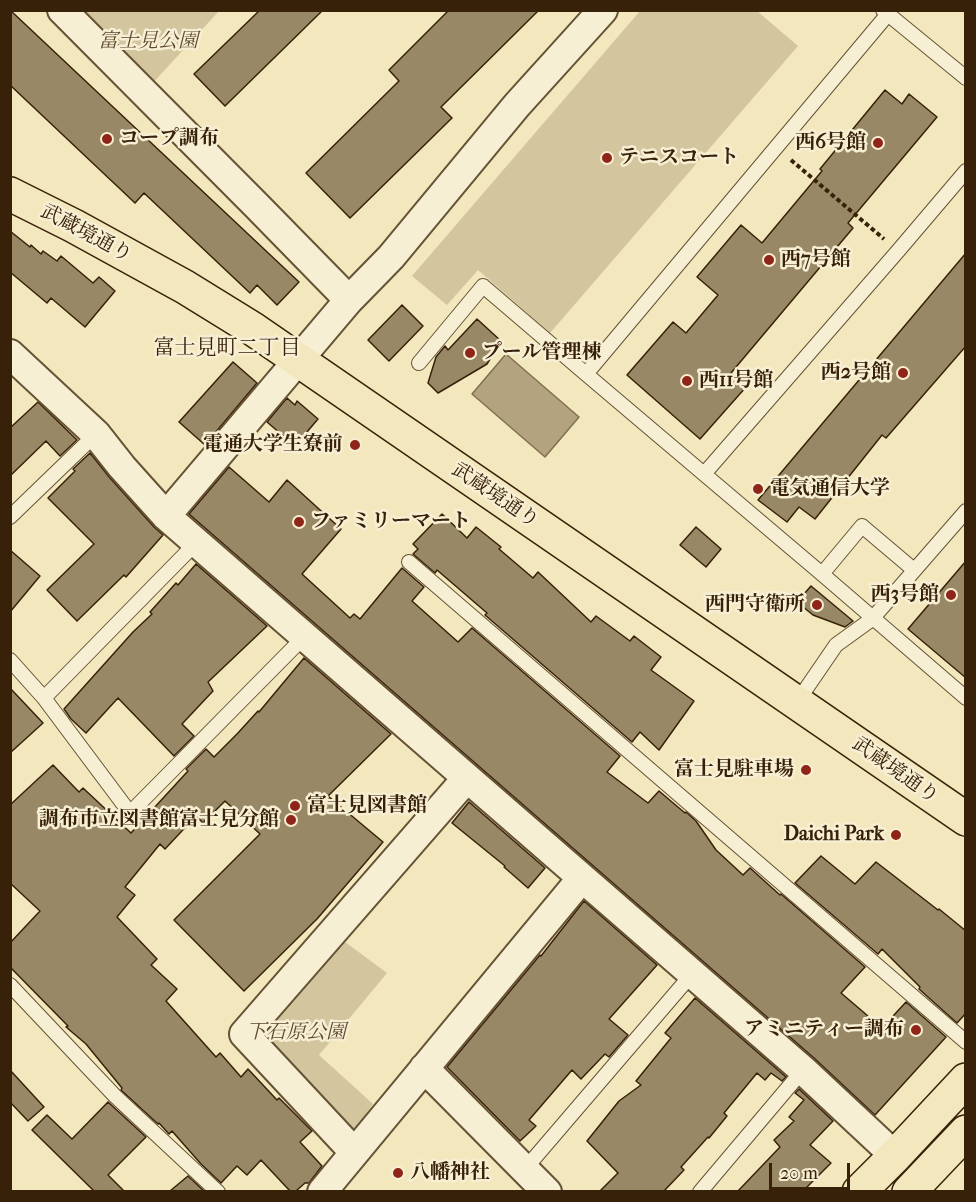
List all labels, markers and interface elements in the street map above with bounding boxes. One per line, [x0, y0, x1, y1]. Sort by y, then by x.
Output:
park label: 富士見公園 [98, 30, 198, 54]
place label: コープ調布 [119, 127, 219, 151]
place label: 西6号館 [795, 131, 866, 155]
marker: コープ調布 [100, 132, 114, 146]
marker: 西6号館 [871, 136, 885, 150]
place label: テニスコート [619, 146, 739, 170]
marker: テニスコート [600, 151, 614, 165]
street label: 武蔵境通り [36, 200, 136, 268]
place label: 西7号館 [781, 248, 851, 272]
marker: 西7号館 [762, 253, 776, 267]
district label: 富士見町二丁目 [154, 336, 300, 362]
place label: プール管理棟 [482, 341, 601, 365]
marker: プール管理棟 [463, 346, 477, 360]
place label: 西2号館 [821, 361, 891, 385]
marker: 西2号館 [896, 366, 910, 380]
place label: 西11号館 [699, 369, 773, 393]
marker: 西11号館 [680, 374, 694, 388]
place label: 電通大学生寮前 [203, 433, 343, 457]
marker: 電通大学生寮前 [348, 438, 362, 452]
street label: 武蔵境通り [447, 458, 543, 534]
place label: 電気通信大学 [770, 477, 890, 501]
marker: 電気通信大学 [751, 482, 765, 496]
place label: ファミリーマート [311, 510, 471, 534]
marker: ファミリーマート [292, 515, 306, 529]
place label: 西3号館 [871, 583, 939, 607]
marker: 西3号館 [944, 588, 958, 602]
place label: 西門守衛所 [705, 593, 805, 617]
marker: 西門守衛所 [810, 598, 824, 612]
street label: 武蔵境通り [847, 732, 943, 810]
place label: 富士見駐車場 [674, 758, 794, 782]
marker: 富士見駐車場 [799, 763, 813, 777]
place label: 富士見図書館 [307, 794, 427, 818]
marker: 富士見図書館 [288, 799, 302, 813]
place label: 調布市立図書館富士見分館 [39, 808, 279, 832]
marker: 調布市立図書館富士見分館 [284, 813, 298, 827]
place label: Daichi Park [784, 823, 884, 847]
marker: Daichi Park [889, 828, 903, 842]
place label: アミニティー調布 [744, 1018, 904, 1042]
park label: 下石原公園 [246, 1021, 346, 1045]
marker: アミニティー調布 [909, 1023, 923, 1037]
scale bar [772, 1151, 853, 1189]
place label: 八幡神社 [410, 1161, 490, 1185]
text: 20 m [780, 1163, 818, 1184]
marker: 八幡神社 [391, 1166, 405, 1180]

